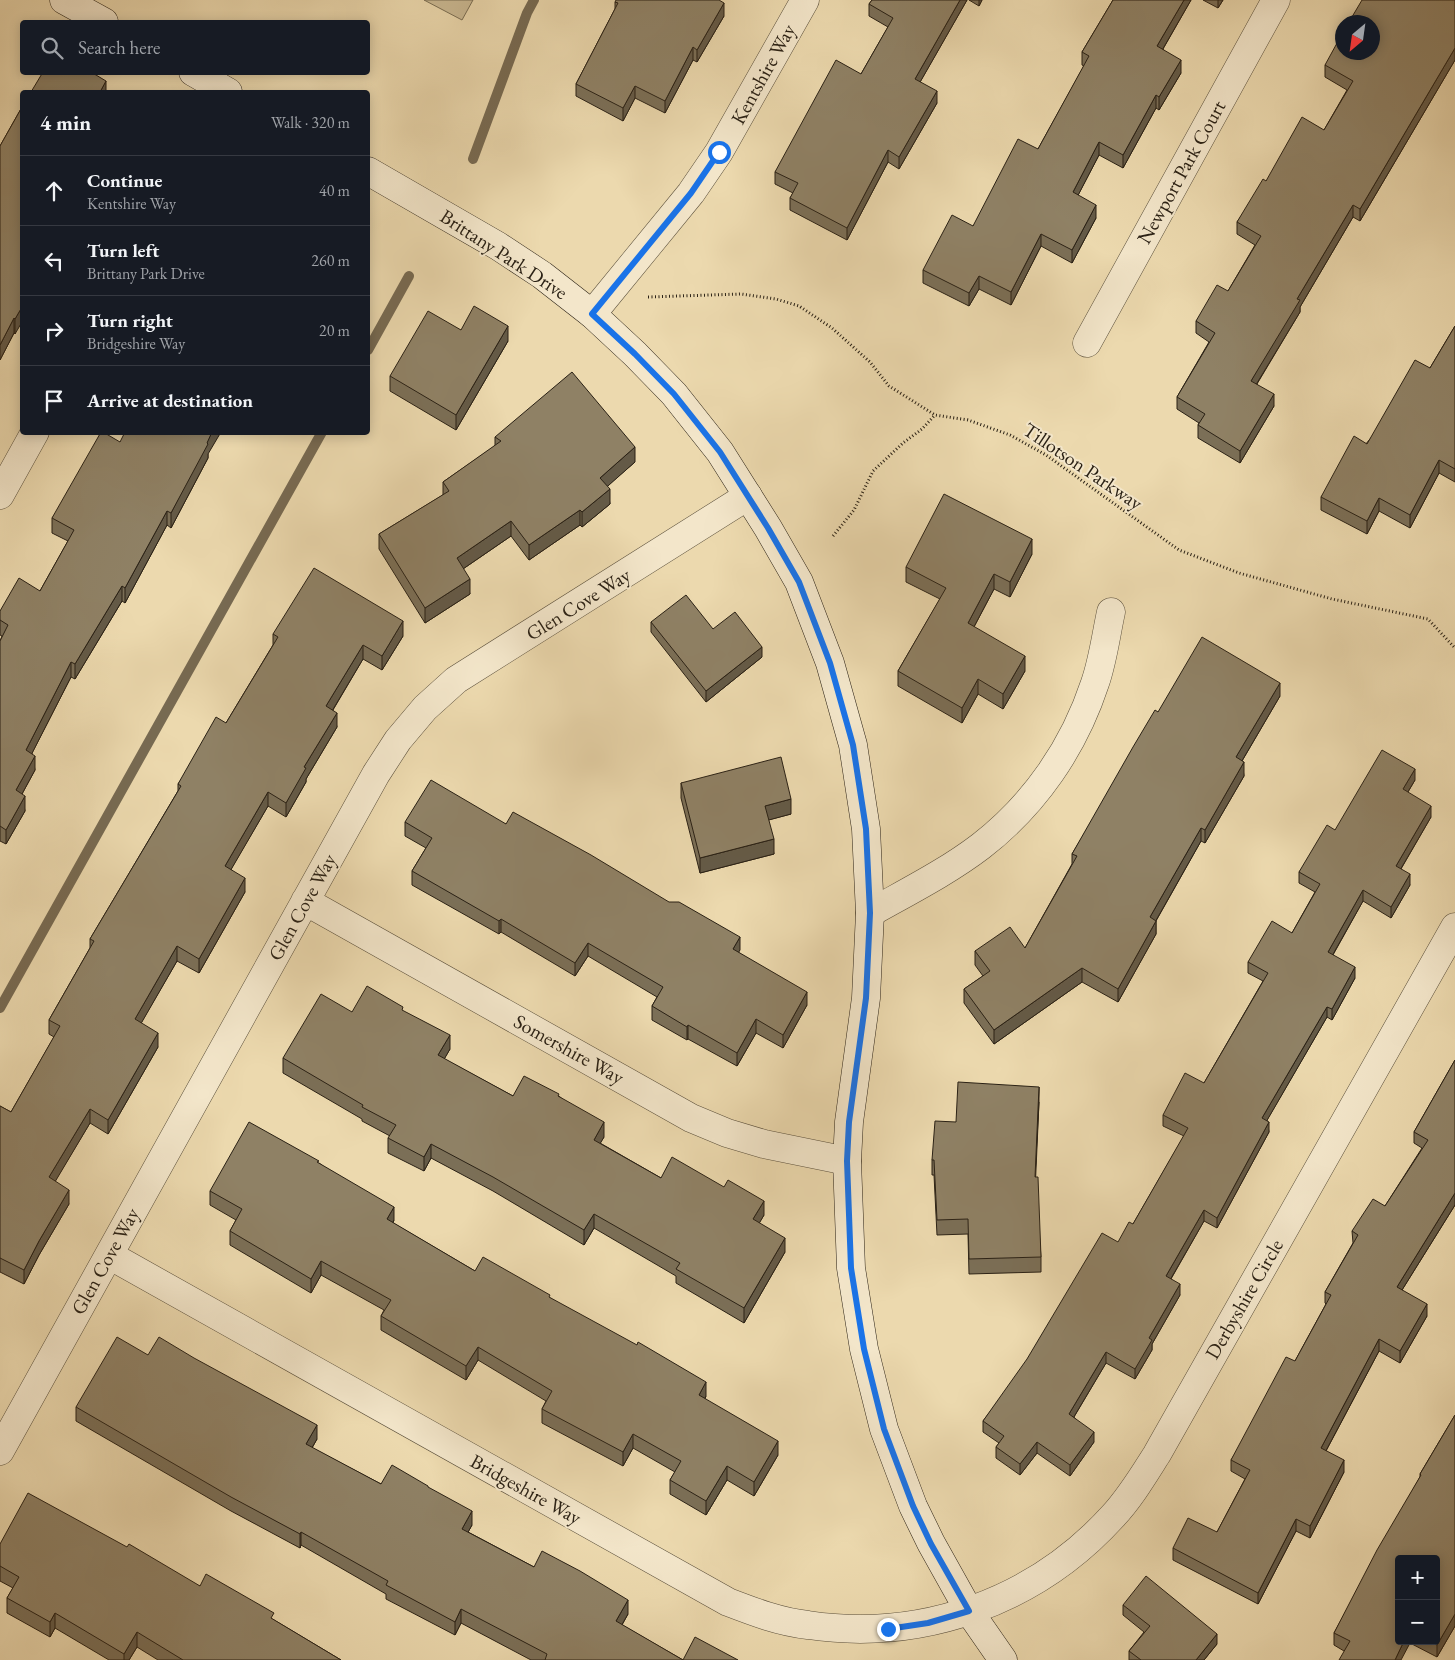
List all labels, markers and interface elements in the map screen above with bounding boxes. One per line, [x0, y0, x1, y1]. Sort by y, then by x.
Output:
north arrow [1335, 15, 1380, 60]
street label: Kentshire Way [725, 19, 801, 129]
search box [20, 20, 370, 75]
icon: search [38, 34, 66, 62]
text: Search here [78, 35, 160, 60]
street label: Newport Park Court [1131, 95, 1232, 248]
text: 4 min [40, 109, 91, 136]
text: Walk · 320 m [271, 112, 350, 133]
route start [708, 141, 731, 164]
text: Continue [87, 168, 162, 193]
icon: ahead [40, 177, 68, 205]
text: 40 m [319, 180, 350, 201]
text: Kentshire Way [87, 193, 176, 214]
street label: Brittany Park Drive [435, 203, 573, 305]
text: Turn left [87, 238, 159, 263]
icon: left [40, 247, 68, 275]
text: 260 m [311, 250, 350, 271]
text: Brittany Park Drive [87, 263, 205, 284]
text: Turn right [87, 308, 173, 333]
icon: right [40, 317, 68, 345]
text: 20 m [319, 320, 350, 341]
text: Bridgeshire Way [87, 333, 185, 354]
icon: arrive [40, 387, 68, 415]
text: Arrive at destination [87, 388, 253, 413]
street label: Tillotson Parkway [1018, 416, 1148, 516]
street label: Glen Cove Way [521, 561, 635, 646]
street label: Glen Cove Way [262, 849, 342, 965]
street label: Somershire Way [509, 1008, 629, 1090]
street label: Glen Cove Way [65, 1203, 145, 1319]
street label: Derbyshire Circle [1199, 1234, 1289, 1364]
street label: Bridgeshire Way [466, 1448, 586, 1530]
map controls [1395, 1555, 1440, 1645]
button: + [1395, 1555, 1440, 1600]
button: − [1395, 1600, 1440, 1645]
route end [877, 1618, 900, 1641]

